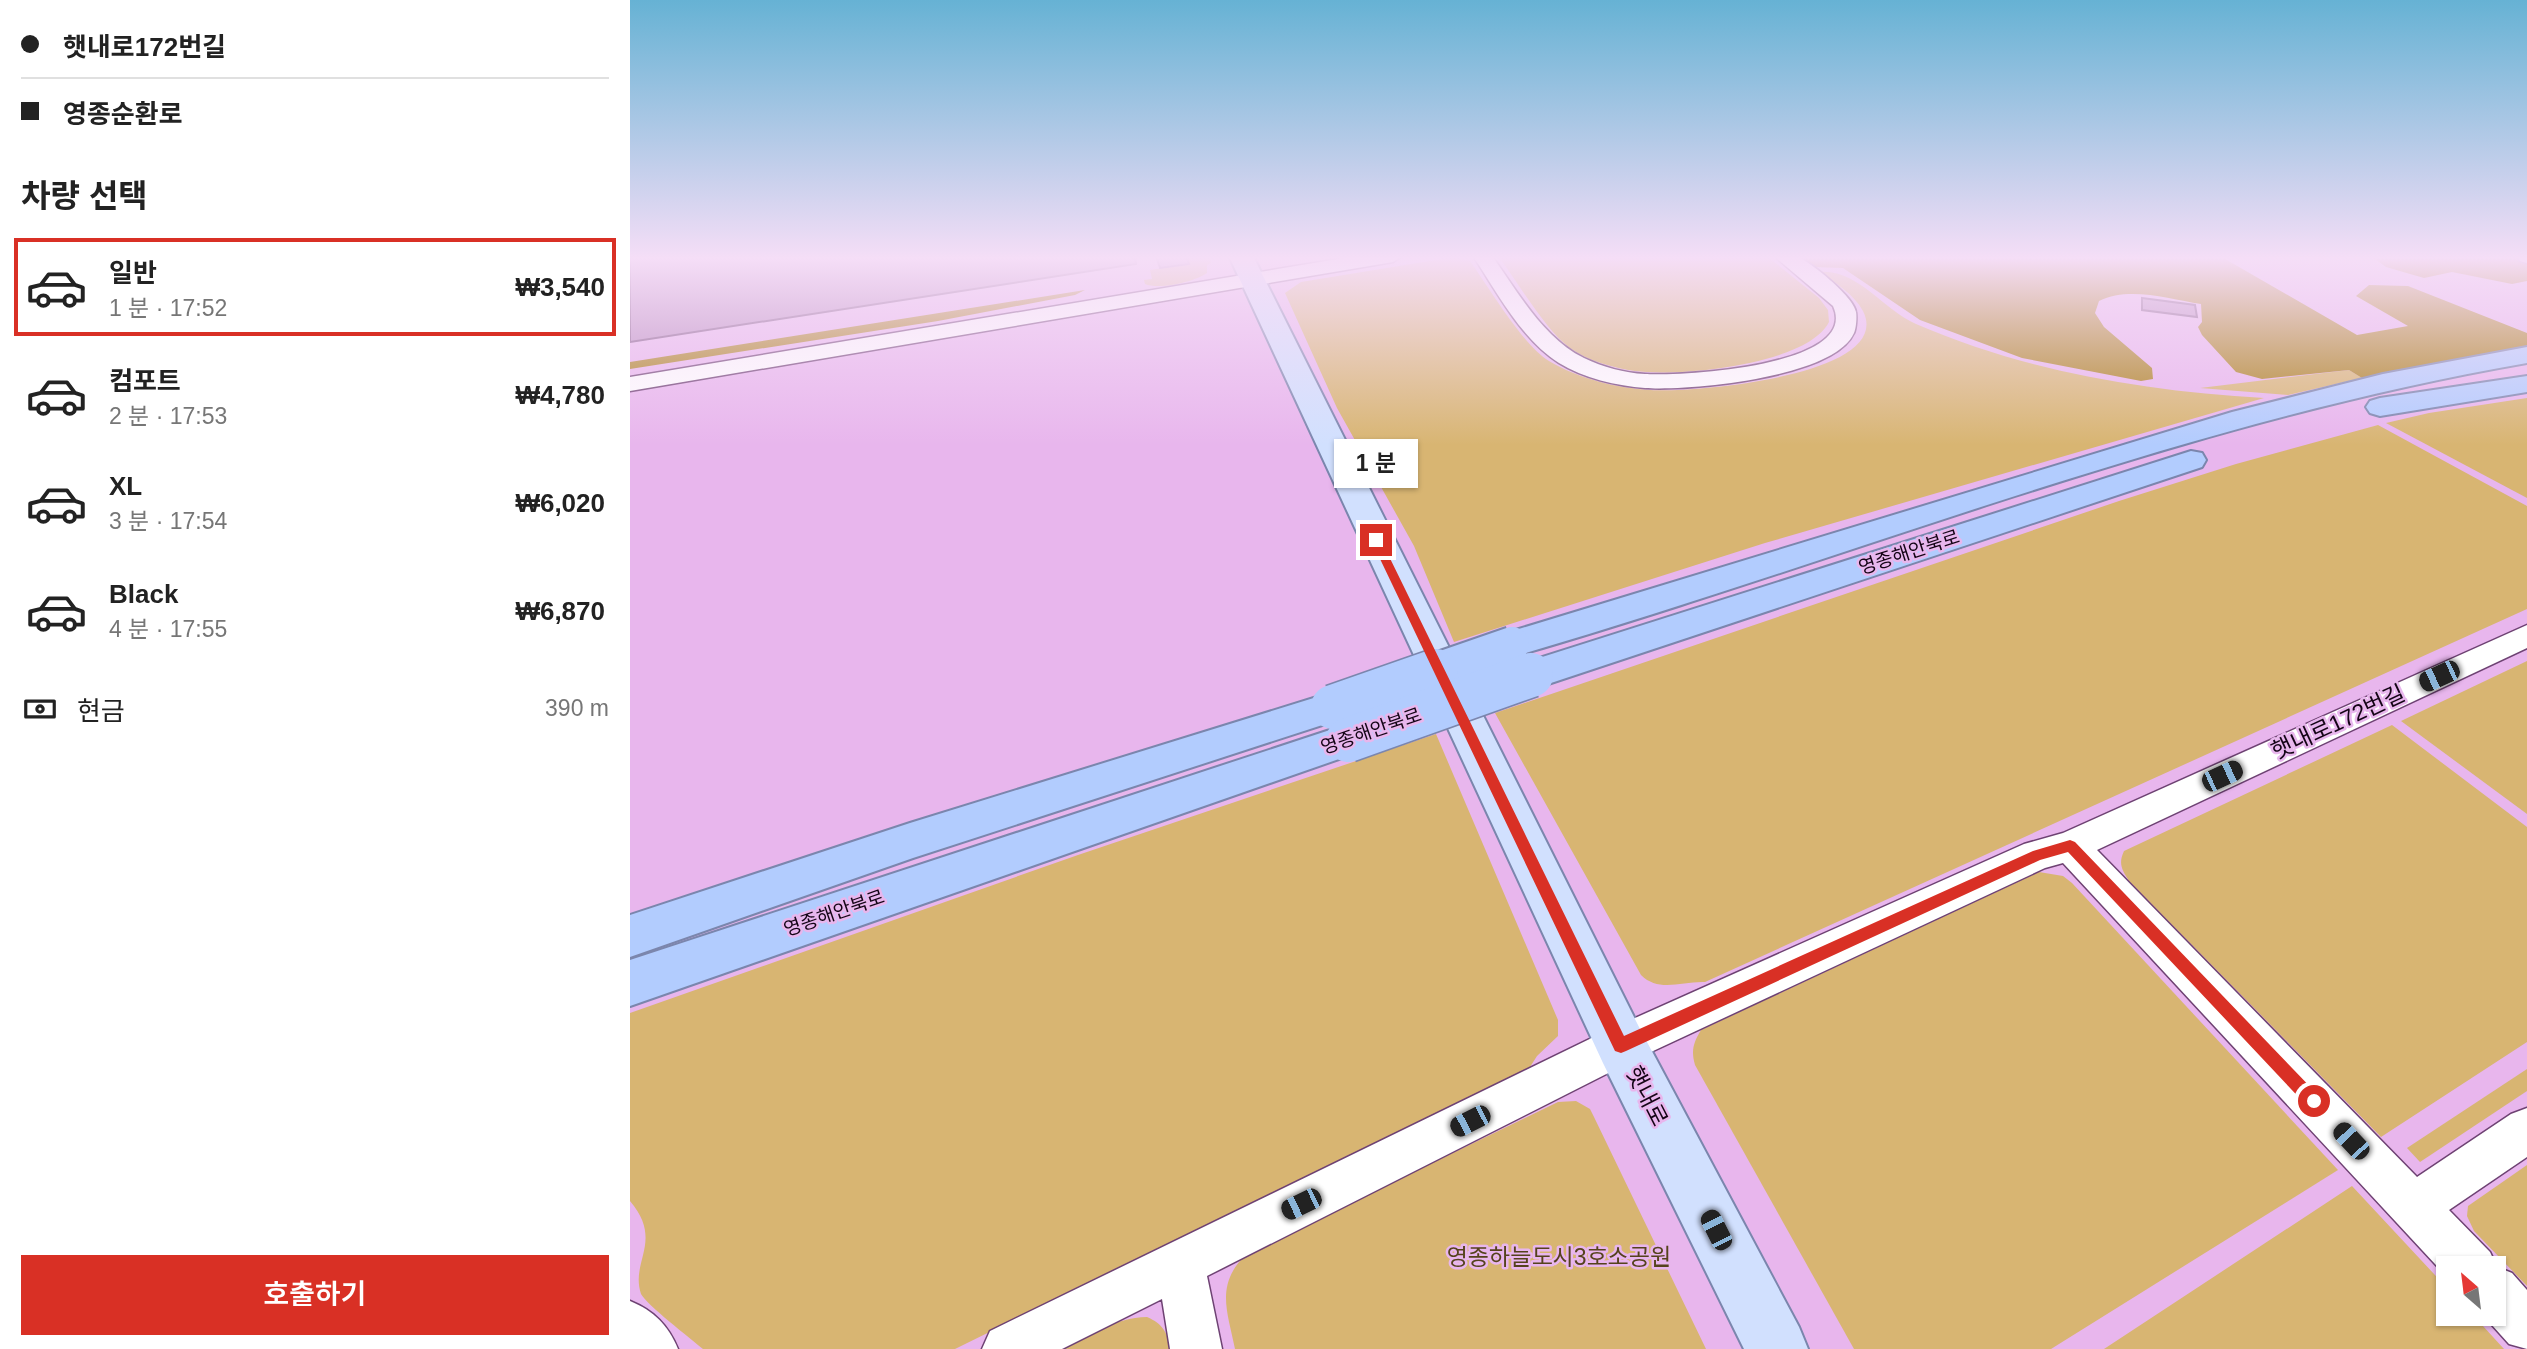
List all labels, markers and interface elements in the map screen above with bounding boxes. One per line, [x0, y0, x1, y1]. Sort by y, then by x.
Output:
text: 햇내로172번길 [63, 32, 226, 62]
text: 영종순환로 [63, 99, 183, 129]
text: 차량 선택 [21, 178, 148, 214]
icon: car [25, 256, 88, 319]
text: 일반 [109, 258, 157, 288]
text: ₩3,540 [515, 272, 605, 302]
text: 1 분 · 17:52 [109, 295, 227, 321]
icon: car [25, 364, 88, 427]
text: 컴포트 [109, 366, 181, 396]
text: ₩4,780 [515, 380, 605, 410]
text: 2 분 · 17:53 [109, 403, 227, 429]
callout: 1 분 [1334, 438, 1418, 488]
text: 1 분 [1356, 450, 1396, 476]
text: XL [109, 471, 142, 501]
icon: car [25, 472, 88, 535]
text: ₩6,020 [515, 488, 605, 518]
text: 3 분 · 17:54 [109, 508, 227, 534]
route end [1360, 524, 1392, 556]
street label: 영종해안북로 [1856, 526, 1962, 578]
text: Black [109, 579, 178, 609]
icon: car [25, 580, 88, 643]
text: ₩6,870 [515, 596, 605, 626]
text: 4 분 · 17:55 [109, 616, 227, 642]
car [2416, 658, 2463, 694]
street label: 햇내로172번길 [2267, 680, 2409, 764]
icon: cash [21, 690, 59, 728]
text: 390 m [545, 695, 609, 721]
text: 현금 [77, 696, 125, 726]
street label: 영종해안북로 [1318, 704, 1424, 758]
car [2199, 758, 2246, 794]
street label: 영종해안북로 [781, 886, 887, 940]
street label: 햇내로 [1621, 1062, 1673, 1130]
route start [2298, 1085, 2330, 1117]
car [1447, 1102, 1494, 1140]
car [2329, 1118, 2374, 1164]
car [1278, 1185, 1325, 1223]
car [1698, 1207, 1735, 1253]
park label: 영종하늘도시3호소공원 [1447, 1244, 1671, 1270]
button: 호출하기 [21, 1255, 609, 1335]
north arrow [2436, 1256, 2506, 1326]
map controls [2436, 1256, 2506, 1326]

